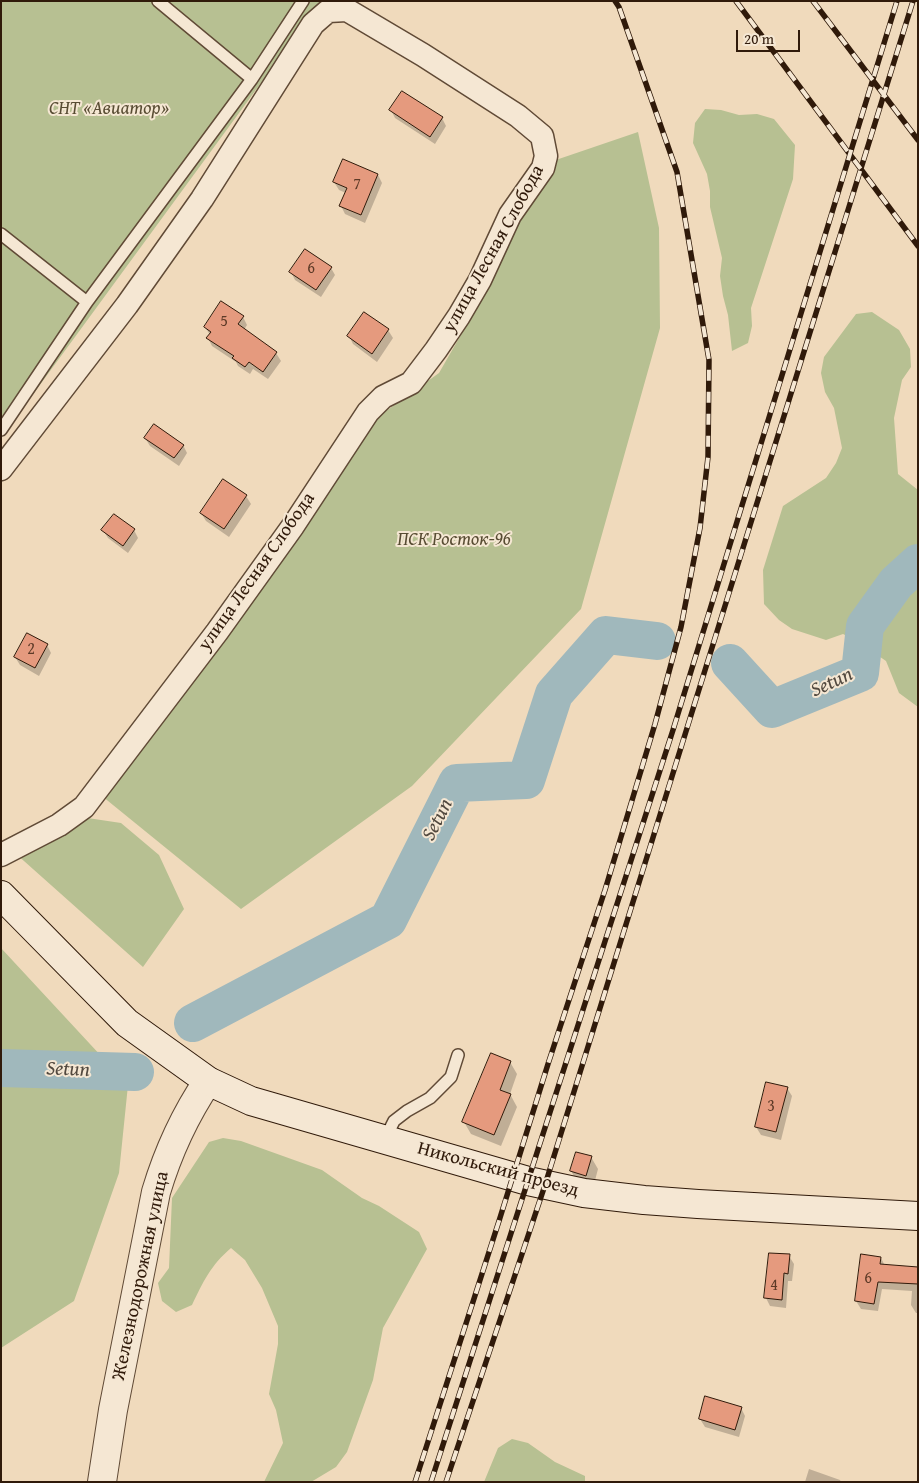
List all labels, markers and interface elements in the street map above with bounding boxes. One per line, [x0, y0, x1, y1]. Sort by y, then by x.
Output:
scale bar [739, 20, 803, 52]
text: 20 m [744, 28, 774, 49]
park label: СНТ «Авиатор» [49, 98, 169, 120]
street label: улица Лесная Слобода [438, 161, 550, 337]
house number: 7 [353, 175, 361, 195]
house number: 6 [307, 259, 315, 279]
house number: 5 [220, 312, 228, 332]
street label: улица Лесная Слобода [194, 488, 320, 656]
park label: ПСК Росток-96 [397, 529, 511, 551]
house number: 2 [27, 640, 35, 660]
water label: Setun [807, 663, 857, 703]
water label: Setun [417, 795, 459, 845]
water label: Setun [46, 1057, 90, 1083]
house number: 3 [767, 1097, 775, 1117]
street label: Никольский проезд [415, 1137, 581, 1203]
street label: Железнодорожная улица [108, 1169, 174, 1383]
house number: 6 [864, 1269, 872, 1289]
house number: 4 [770, 1276, 778, 1296]

